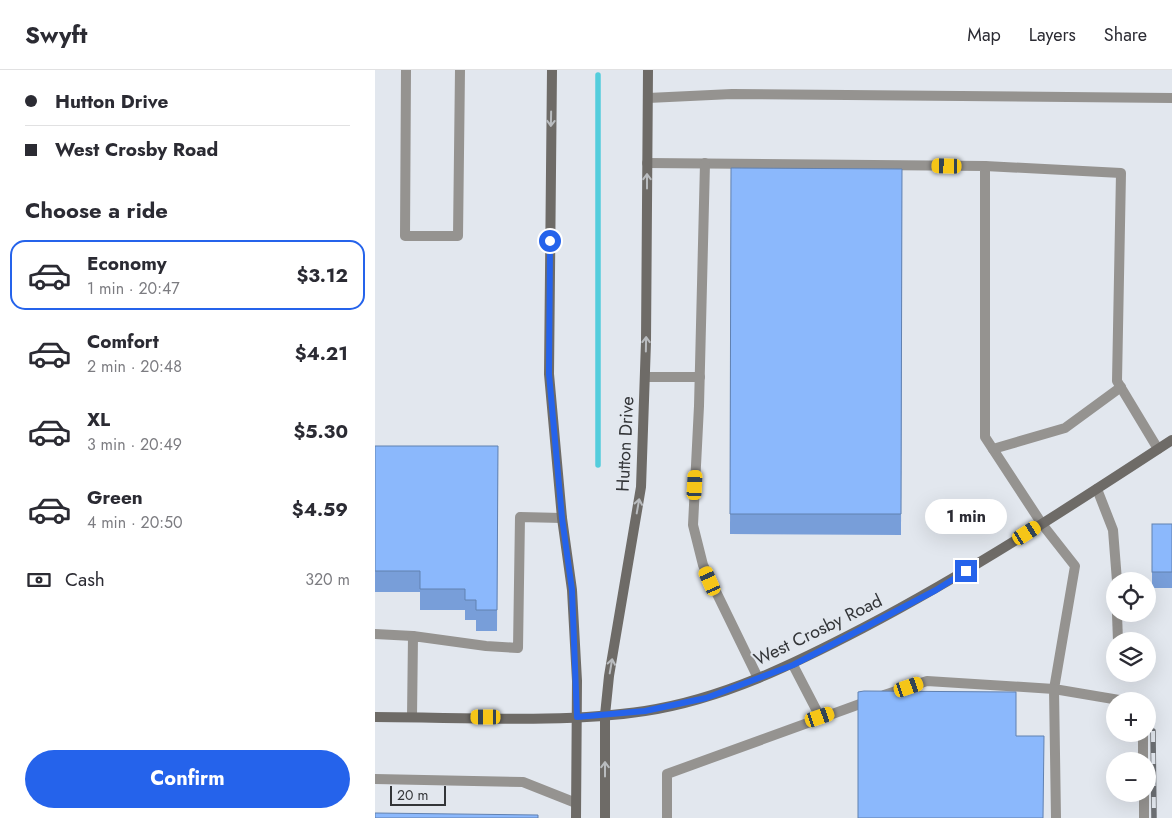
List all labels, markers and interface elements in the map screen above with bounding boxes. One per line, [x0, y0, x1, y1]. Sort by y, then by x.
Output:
text: Swyft [25, 17, 87, 52]
text: Map [967, 22, 1001, 48]
text: Layers [1029, 22, 1076, 48]
text: Share [1104, 22, 1147, 48]
text: Hutton Drive [55, 88, 168, 115]
one-way arrow [546, 110, 556, 126]
text: West Crosby Road [55, 136, 218, 163]
car [931, 158, 962, 174]
one-way arrow [642, 174, 652, 190]
text: Choose a ride [25, 194, 168, 226]
route start [539, 230, 561, 252]
text: Economy [87, 250, 167, 277]
icon: car [27, 253, 72, 298]
text: $3.12 [296, 262, 348, 289]
text: 1 min · 20:47 [87, 277, 180, 300]
text: Comfort [87, 328, 159, 355]
icon: car [27, 331, 72, 376]
one-way arrow [641, 336, 651, 352]
text: $4.21 [295, 340, 348, 367]
text: 2 min · 20:48 [87, 355, 182, 378]
street label: Hutton Drive [610, 396, 640, 492]
text: XL [87, 406, 110, 433]
icon: car [27, 409, 72, 454]
text: $5.30 [293, 418, 348, 445]
text: 3 min · 20:49 [87, 433, 182, 456]
car [686, 470, 703, 500]
text: Green [87, 484, 143, 511]
icon: car [27, 487, 72, 532]
text: $4.59 [292, 496, 348, 523]
one-way arrow [633, 498, 643, 514]
callout: 1 min [925, 498, 1007, 534]
text: 1 min [946, 505, 986, 528]
text: 4 min · 20:50 [87, 511, 183, 534]
car [1010, 519, 1043, 547]
route end [955, 560, 977, 582]
car [697, 564, 722, 598]
icon: cash [25, 566, 53, 594]
text: Cash [65, 566, 105, 593]
text: 320 m [305, 568, 350, 591]
map controls [1106, 572, 1156, 802]
button: locate [1106, 572, 1156, 622]
street label: West Crosby Road [749, 588, 887, 672]
button: layers [1106, 632, 1156, 682]
one-way arrow [606, 659, 616, 675]
car [892, 675, 925, 699]
button: + [1106, 692, 1156, 742]
car [803, 705, 836, 729]
car [471, 710, 501, 725]
button: Confirm [25, 750, 350, 808]
button: − [1106, 752, 1156, 802]
one-way arrow [600, 762, 610, 778]
scale bar [390, 783, 446, 806]
text: 20 m [397, 785, 429, 805]

